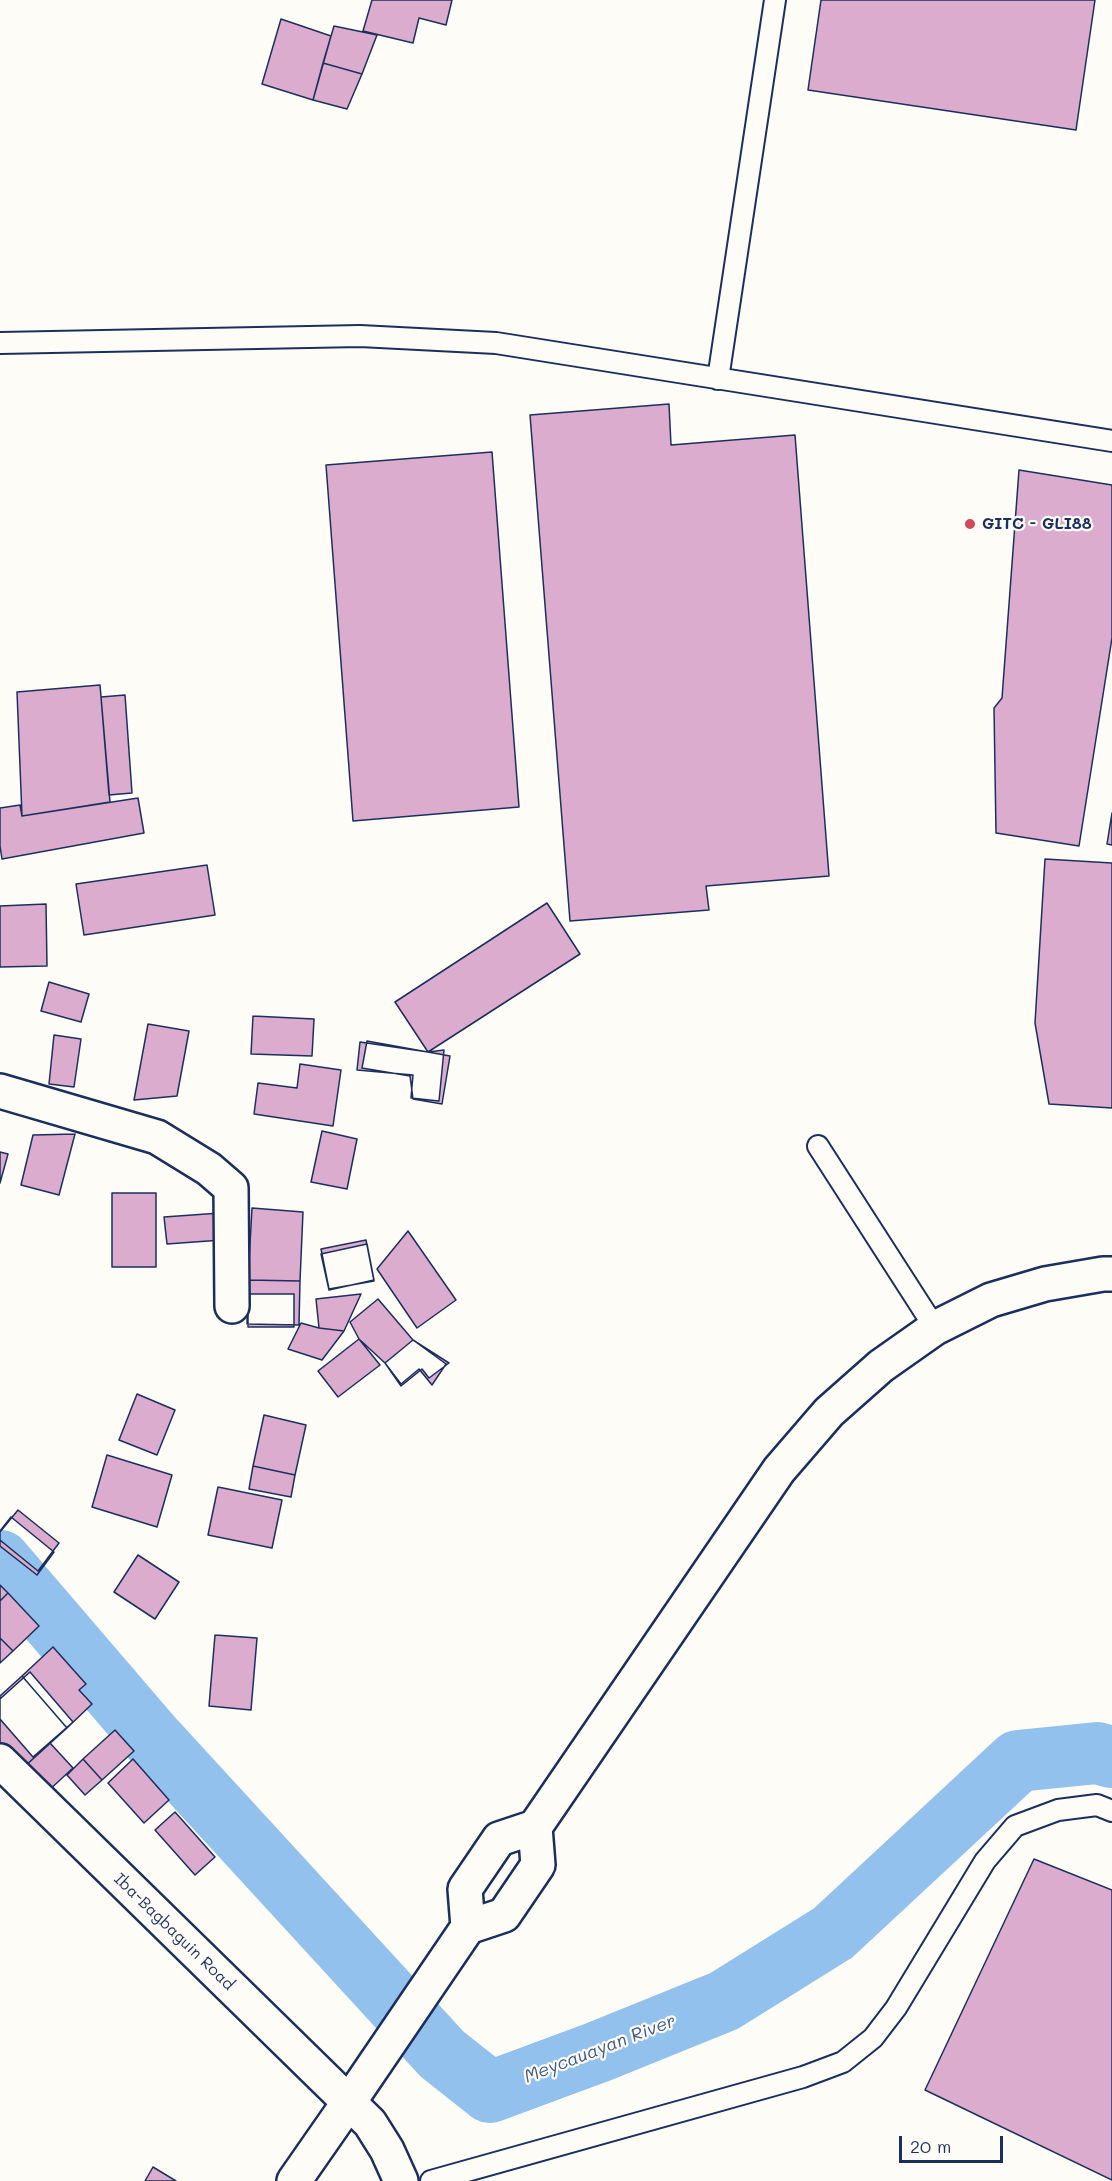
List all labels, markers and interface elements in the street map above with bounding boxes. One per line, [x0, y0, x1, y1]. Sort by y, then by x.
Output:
place label: GITC - GLI88 [982, 514, 1092, 534]
marker: GITC - GLI88 [963, 517, 977, 531]
street label: Iba-Bagbaguin Road [110, 1870, 238, 1994]
water label: Meycauayan River [521, 2010, 679, 2088]
scale bar [902, 2124, 1006, 2162]
text: 20 m [910, 2134, 951, 2158]

